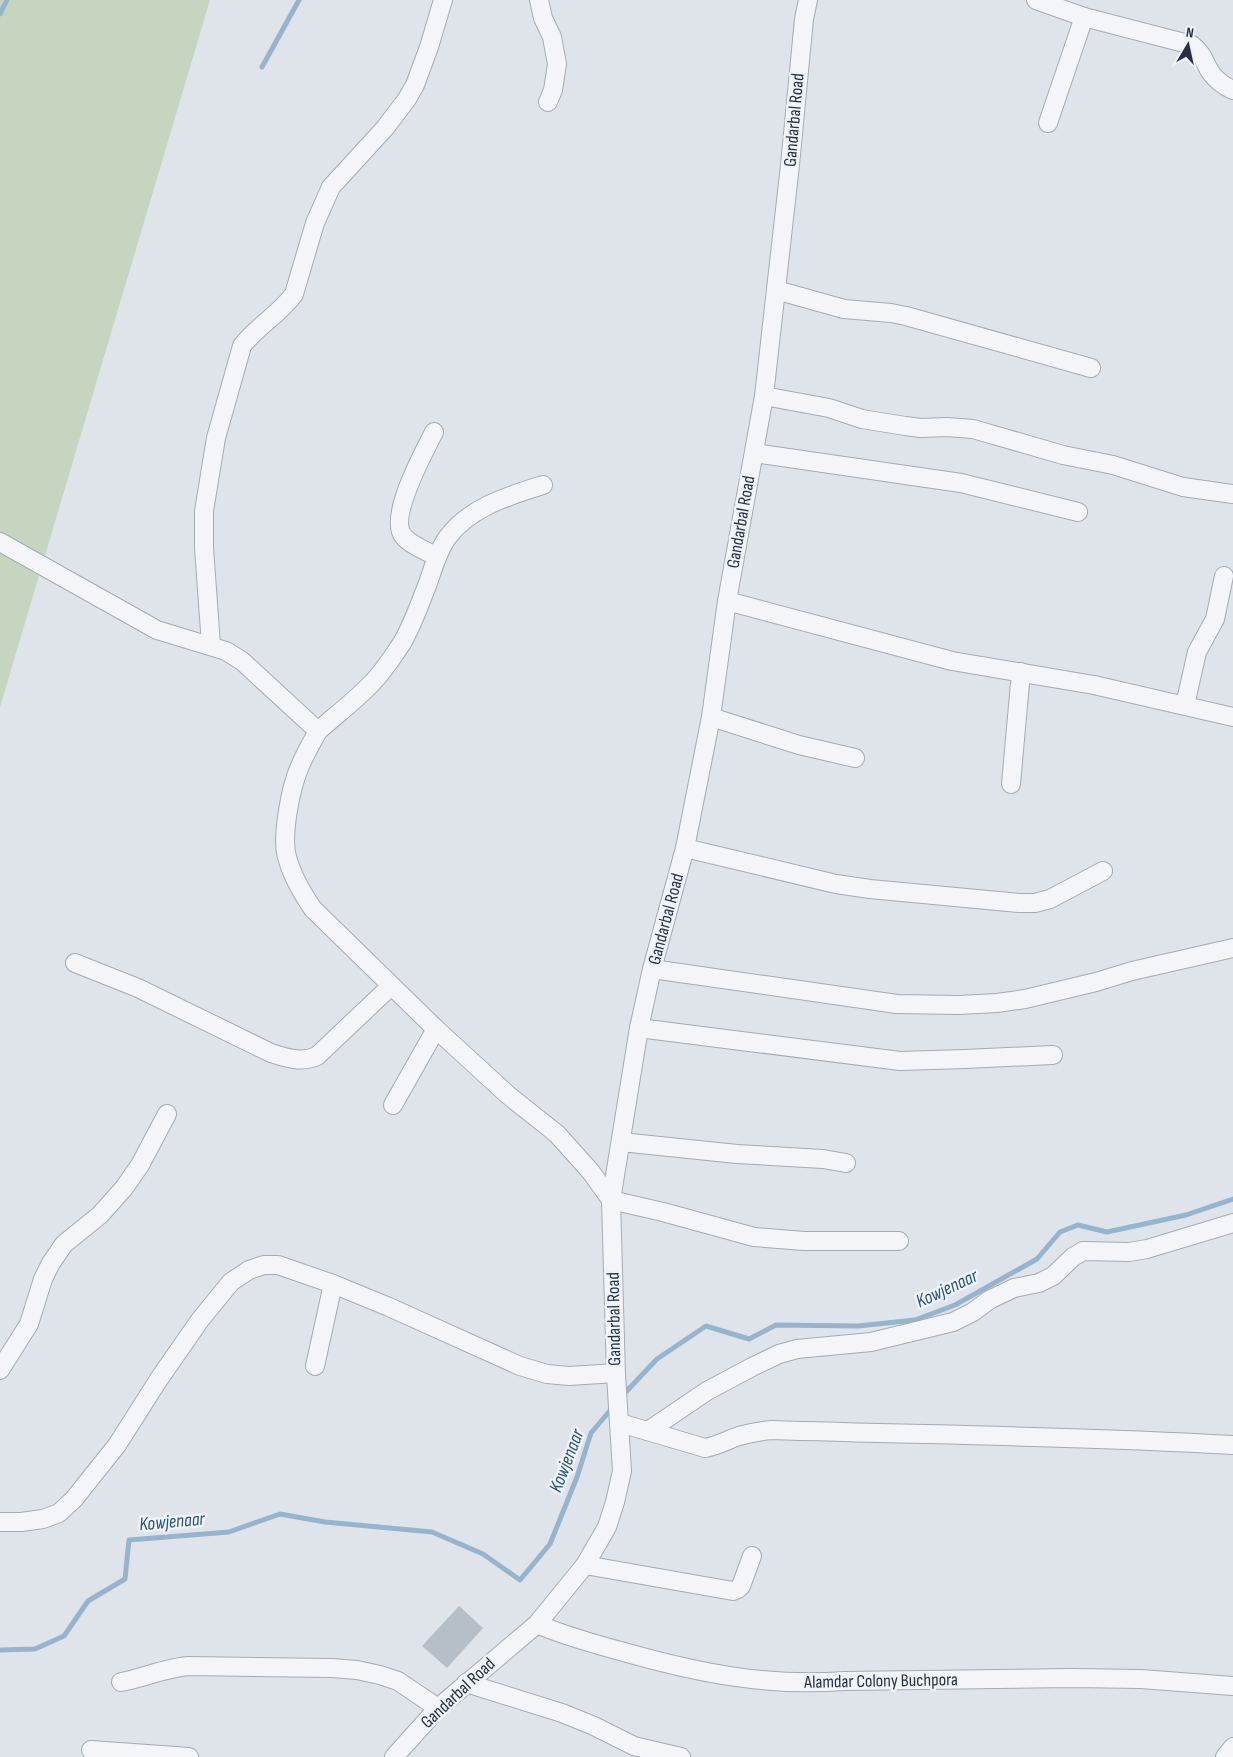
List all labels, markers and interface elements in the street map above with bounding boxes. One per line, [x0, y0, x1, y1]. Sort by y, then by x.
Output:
north arrow [1163, 20, 1213, 70]
text: N [1185, 24, 1195, 42]
street label: Gandarbal Road [779, 72, 809, 168]
street label: Gandarbal Road [723, 474, 759, 570]
street label: Gandarbal Road [644, 871, 688, 967]
water label: Kowjenaar [912, 1264, 982, 1313]
street label: Gandarbal Road [603, 1272, 625, 1366]
water label: Kowjenaar [544, 1426, 590, 1496]
water label: Kowjenaar [138, 1508, 206, 1536]
street label: Gandarbal Road [417, 1653, 499, 1733]
street label: Alamdar Colony Buchpora [803, 1669, 958, 1693]

